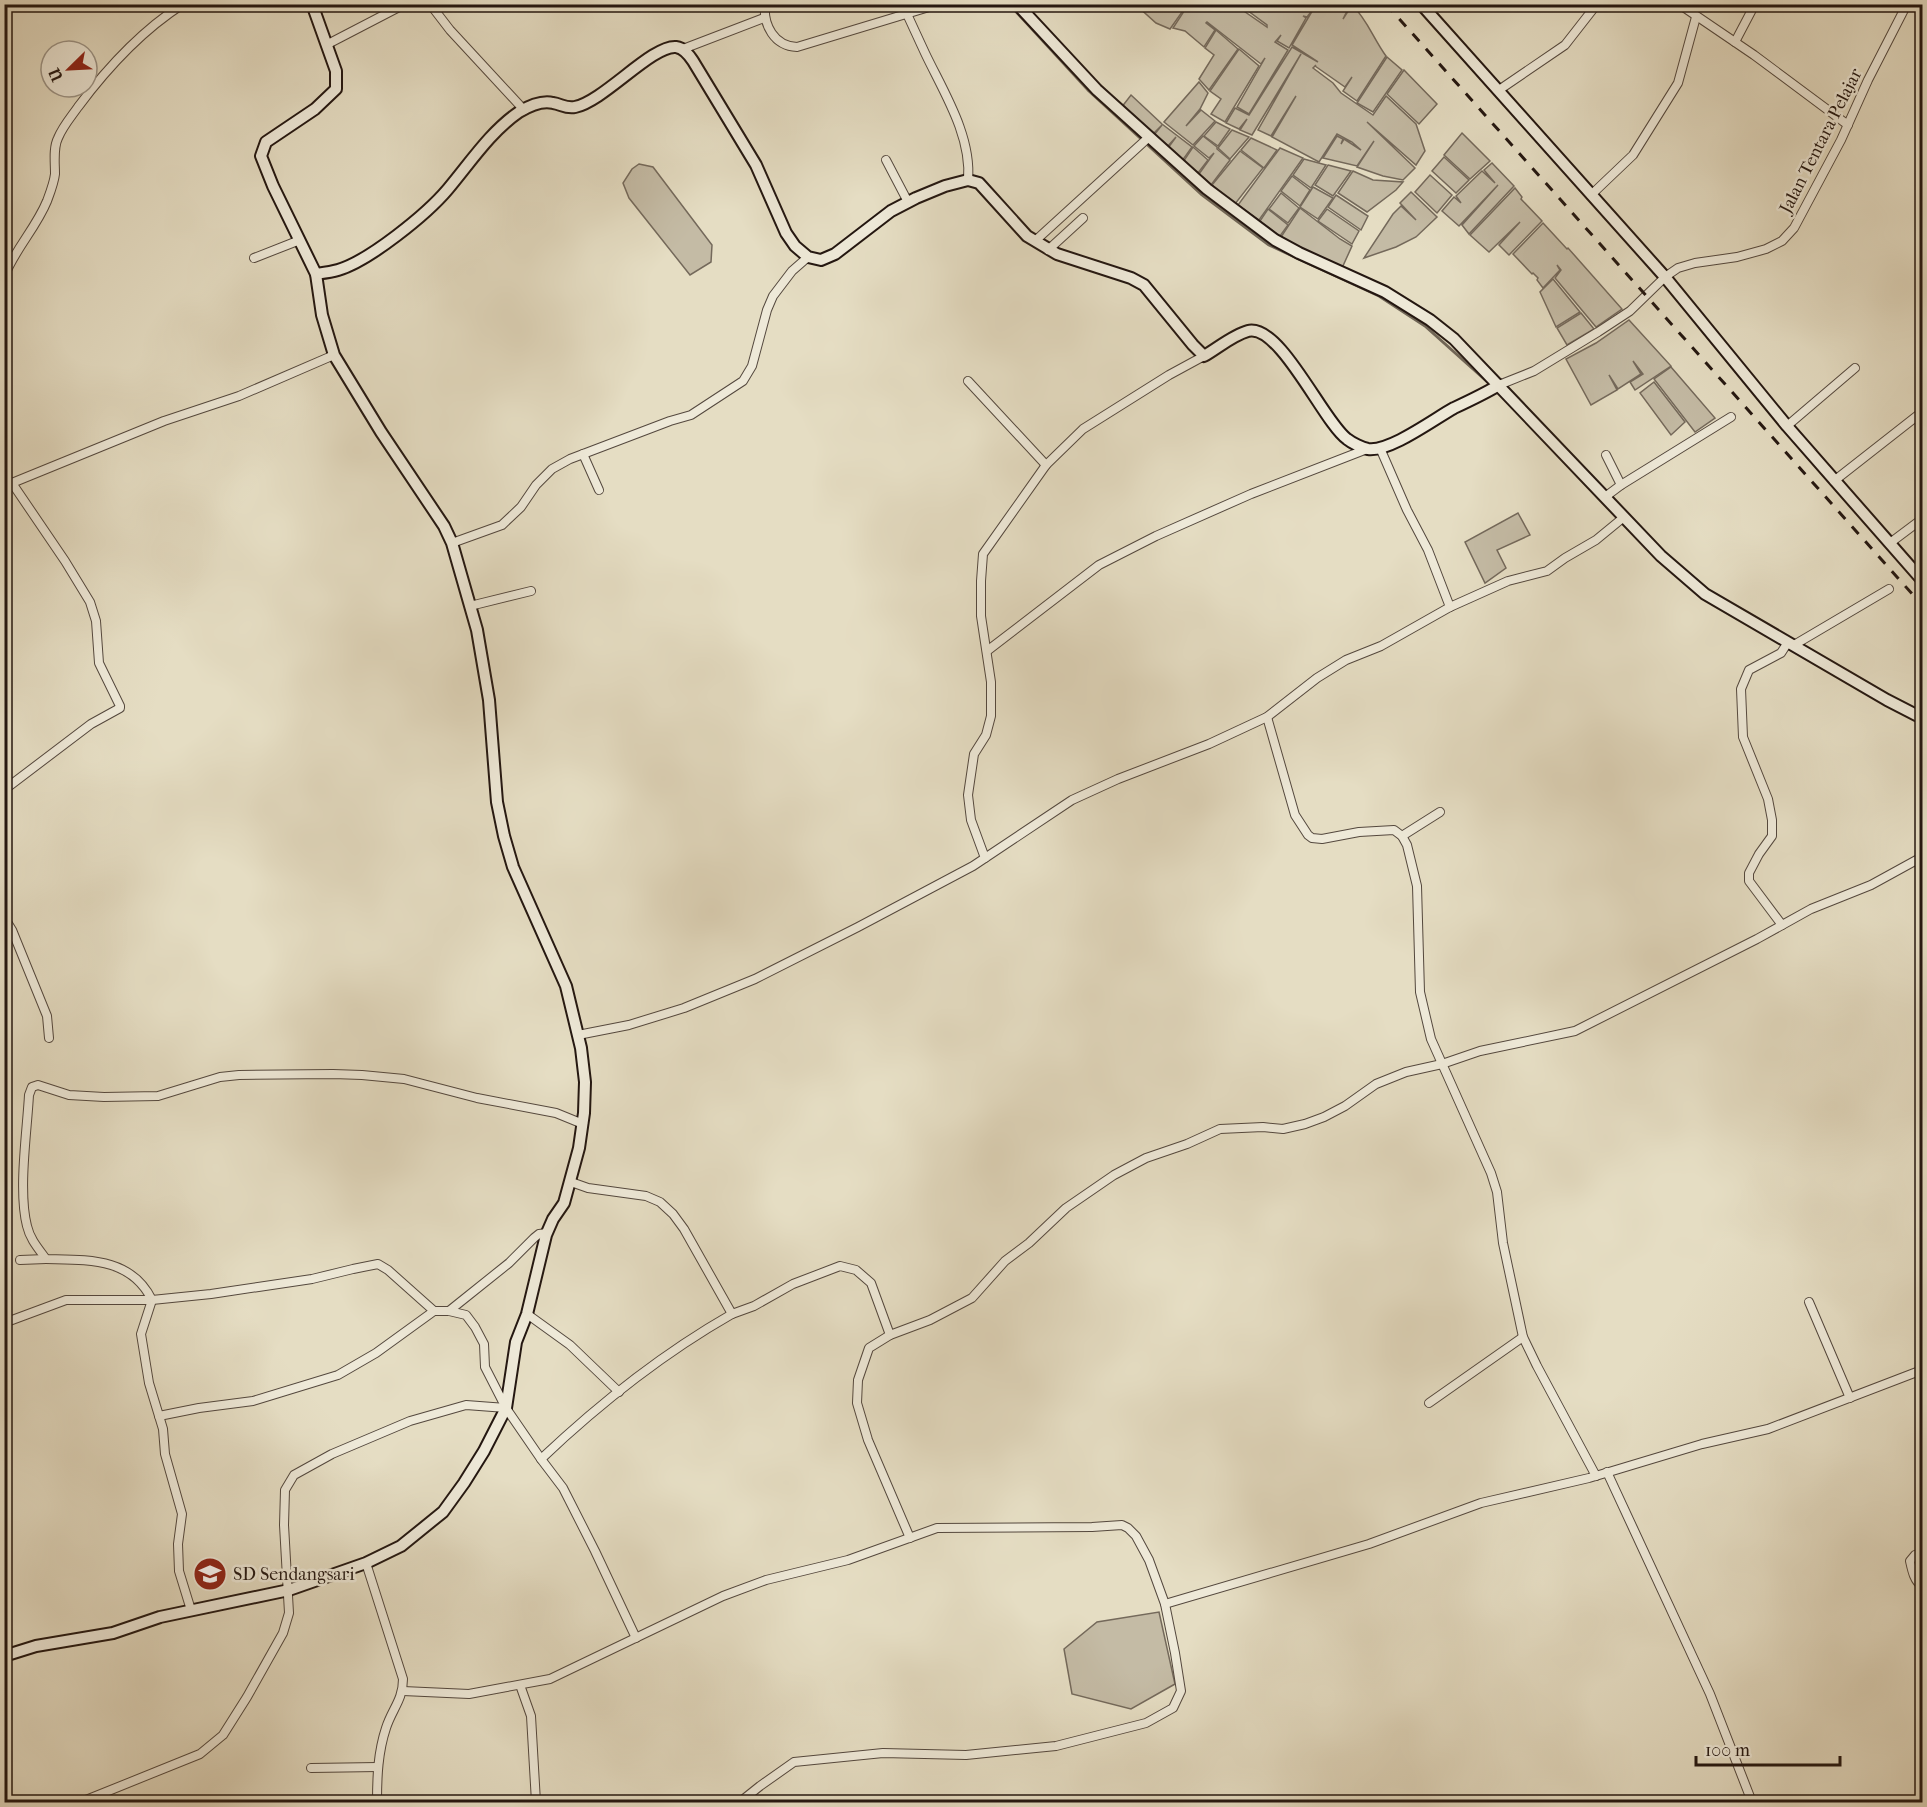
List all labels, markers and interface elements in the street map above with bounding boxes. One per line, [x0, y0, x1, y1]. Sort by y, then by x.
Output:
north arrow [39, 39, 99, 99]
text: U [44, 65, 67, 85]
street label: Jalan Tentara Pelajar [1774, 65, 1867, 219]
school or university icon: SD Sendangsari [192, 1556, 228, 1592]
place label: SD Sendangsari [233, 1564, 355, 1585]
scale bar [1696, 1729, 1840, 1767]
text: 100 m [1705, 1740, 1750, 1761]

